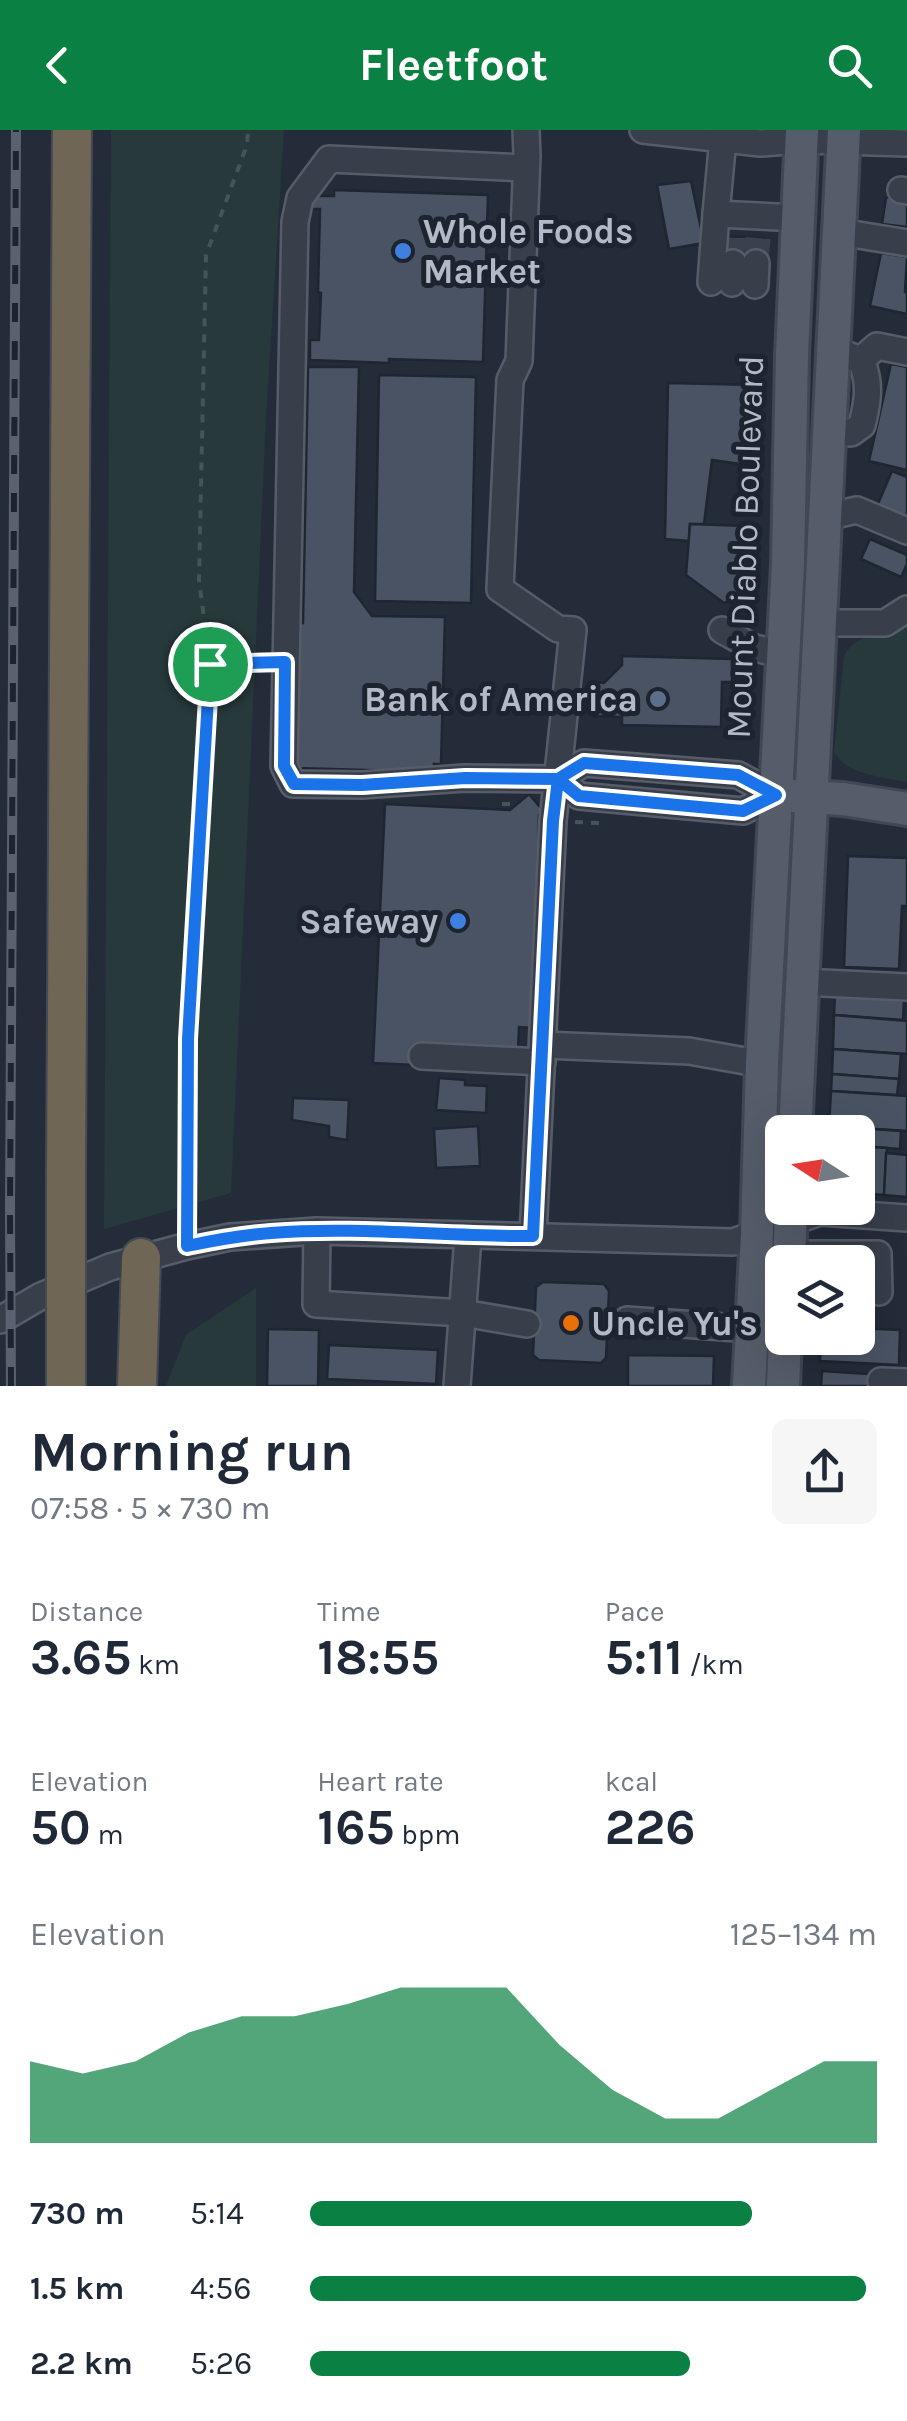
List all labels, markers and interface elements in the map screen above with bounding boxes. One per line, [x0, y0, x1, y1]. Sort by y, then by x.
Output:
icon: back [30, 38, 85, 93]
icon: search [822, 38, 877, 93]
text: Fleetfoot [359, 39, 548, 91]
place label: Whole Foods Market [423, 211, 633, 292]
marker: Whole Foods Market [392, 240, 414, 262]
street label: Mount Diablo Boulevard [718, 355, 772, 739]
pin [168, 622, 253, 707]
icon: arrive [183, 637, 238, 692]
place label: Bank of America [364, 679, 638, 720]
marker: Bank of America [647, 688, 669, 710]
place label: Safeway [299, 901, 438, 943]
marker: Safeway [447, 910, 469, 932]
north arrow [765, 1115, 875, 1225]
map controls [765, 1115, 875, 1355]
button: layers [765, 1245, 875, 1355]
place label: Uncle Yu's [591, 1303, 758, 1344]
marker: Uncle Yu's [560, 1312, 582, 1334]
button: share [772, 1419, 877, 1524]
text: Morning run [30, 1420, 354, 1484]
text: 07:58 · 5 × 730 m [30, 1490, 271, 1527]
text: Distance [30, 1595, 143, 1628]
text: Time [317, 1595, 380, 1628]
text: Pace [605, 1595, 664, 1628]
text: 3.65 [30, 1628, 131, 1687]
text: 18:55 [317, 1628, 439, 1687]
text: 5:11 [605, 1628, 683, 1687]
text: km [131, 1648, 180, 1681]
text: /km [683, 1648, 744, 1681]
text: Elevation [30, 1765, 149, 1798]
text: Heart rate [317, 1765, 444, 1798]
text: kcal [605, 1765, 658, 1798]
text: 50 [30, 1798, 91, 1857]
text: 165 [317, 1798, 395, 1857]
text: 226 [605, 1798, 696, 1857]
text: m [91, 1818, 124, 1851]
text: bpm [395, 1818, 460, 1851]
text: Elevation [30, 1916, 165, 1953]
text: 125–134 m [730, 1916, 877, 1953]
text: 730 m [30, 2195, 125, 2232]
text: 5:14 [190, 2195, 244, 2232]
text: 1.5 km [30, 2270, 124, 2307]
text: 4:56 [190, 2270, 252, 2307]
text: 2.2 km [30, 2345, 133, 2382]
text: 5:26 [190, 2345, 252, 2382]

